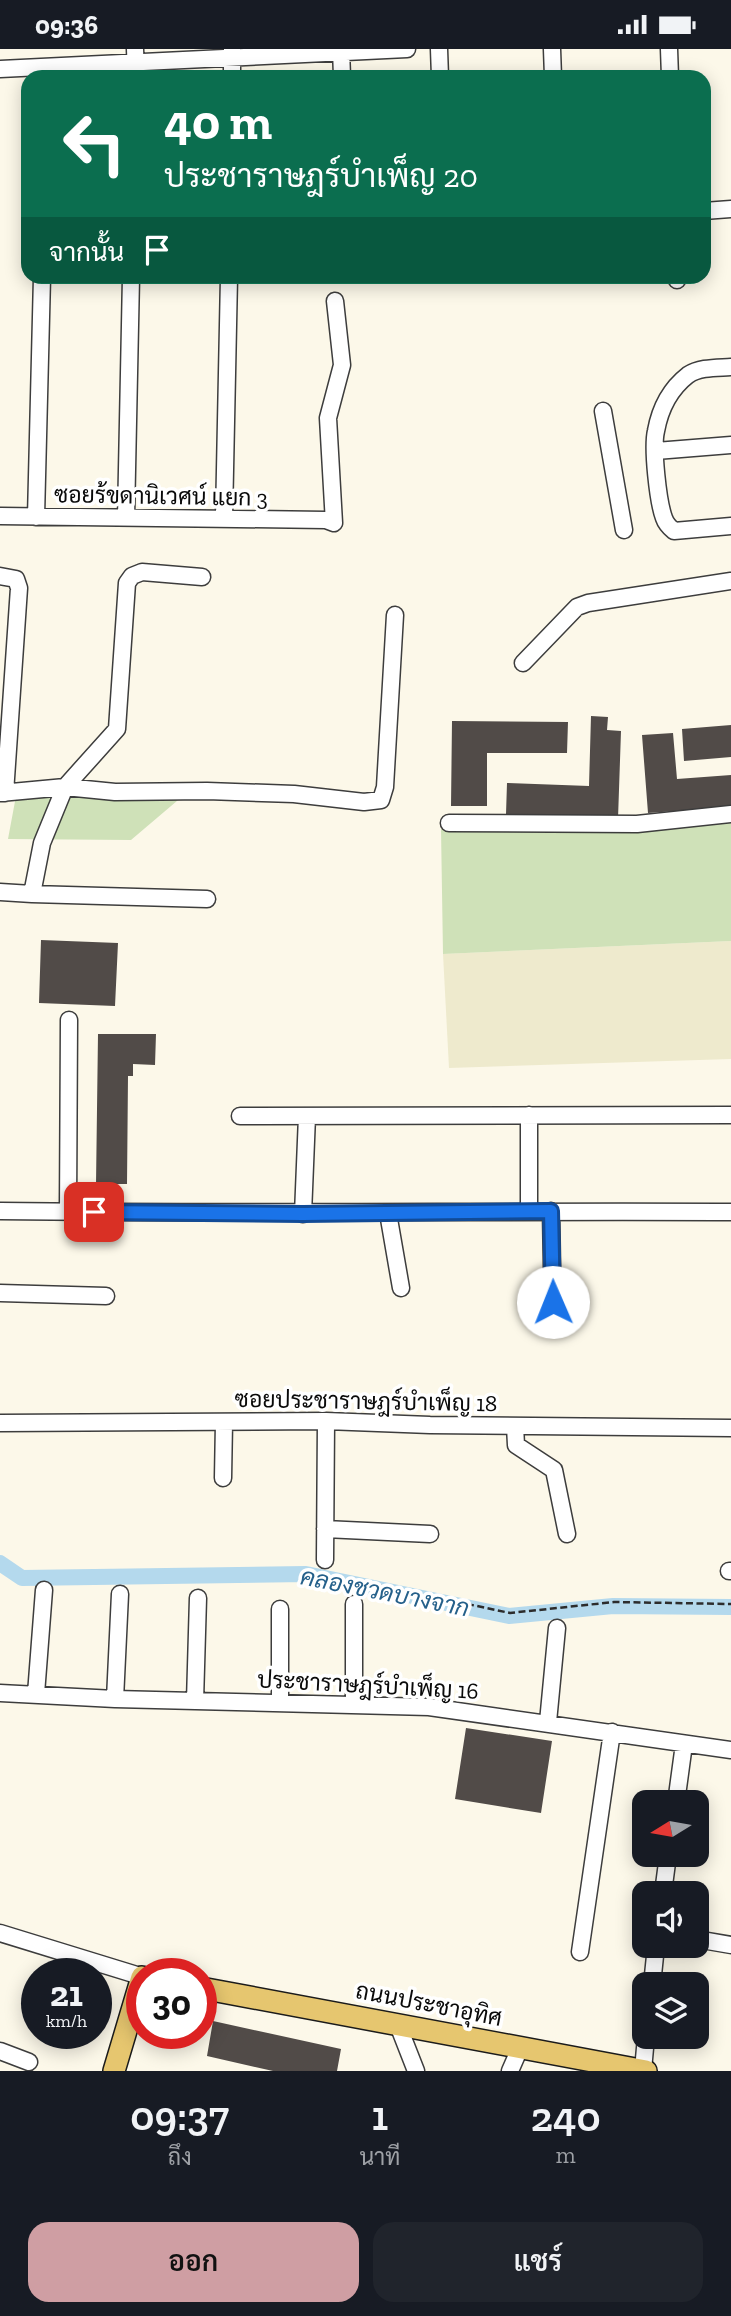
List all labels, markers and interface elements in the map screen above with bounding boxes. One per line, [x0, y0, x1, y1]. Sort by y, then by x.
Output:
text: 09:36 [35, 9, 98, 41]
text: 40 m [164, 93, 272, 152]
icon: left [49, 98, 140, 189]
text: ประชาราษฎร์บำเพ็ญ 20 [164, 157, 478, 195]
icon: arrive [138, 231, 176, 269]
text: จากนั้น [49, 236, 124, 268]
street label: ซอยร้ขดานิเวศน์ แยก 3 [54, 478, 268, 512]
pin [64, 1182, 124, 1242]
icon: arrive [75, 1193, 113, 1231]
position arrow [516, 1265, 590, 1339]
street label: ซอยประชาราษฎร์บำเพ็ญ 18 [234, 1382, 498, 1419]
water label: คลองชวดบางจาก [298, 1561, 472, 1623]
street label: ประชาราษฎร์บำเพ็ญ 16 [256, 1662, 480, 1707]
north arrow [632, 1790, 709, 1867]
map controls [632, 1790, 709, 2049]
button: sound [632, 1881, 709, 1958]
speed limit sign: 30 [126, 1958, 217, 2049]
button: layers [632, 1972, 709, 2049]
text: 21 [50, 1973, 83, 2015]
street label: ถนนประชาอุทิศ [353, 1976, 505, 2034]
text: km/h [46, 2010, 87, 2032]
text: 09:37 [130, 2090, 229, 2141]
text: 1 [372, 2090, 388, 2141]
text: 240 [531, 2091, 601, 2142]
text: m [556, 2141, 576, 2169]
text: ถึง [168, 2143, 192, 2171]
text: นาที [359, 2143, 400, 2171]
button: ออก [28, 2222, 359, 2302]
button: แชร์ [373, 2222, 703, 2302]

